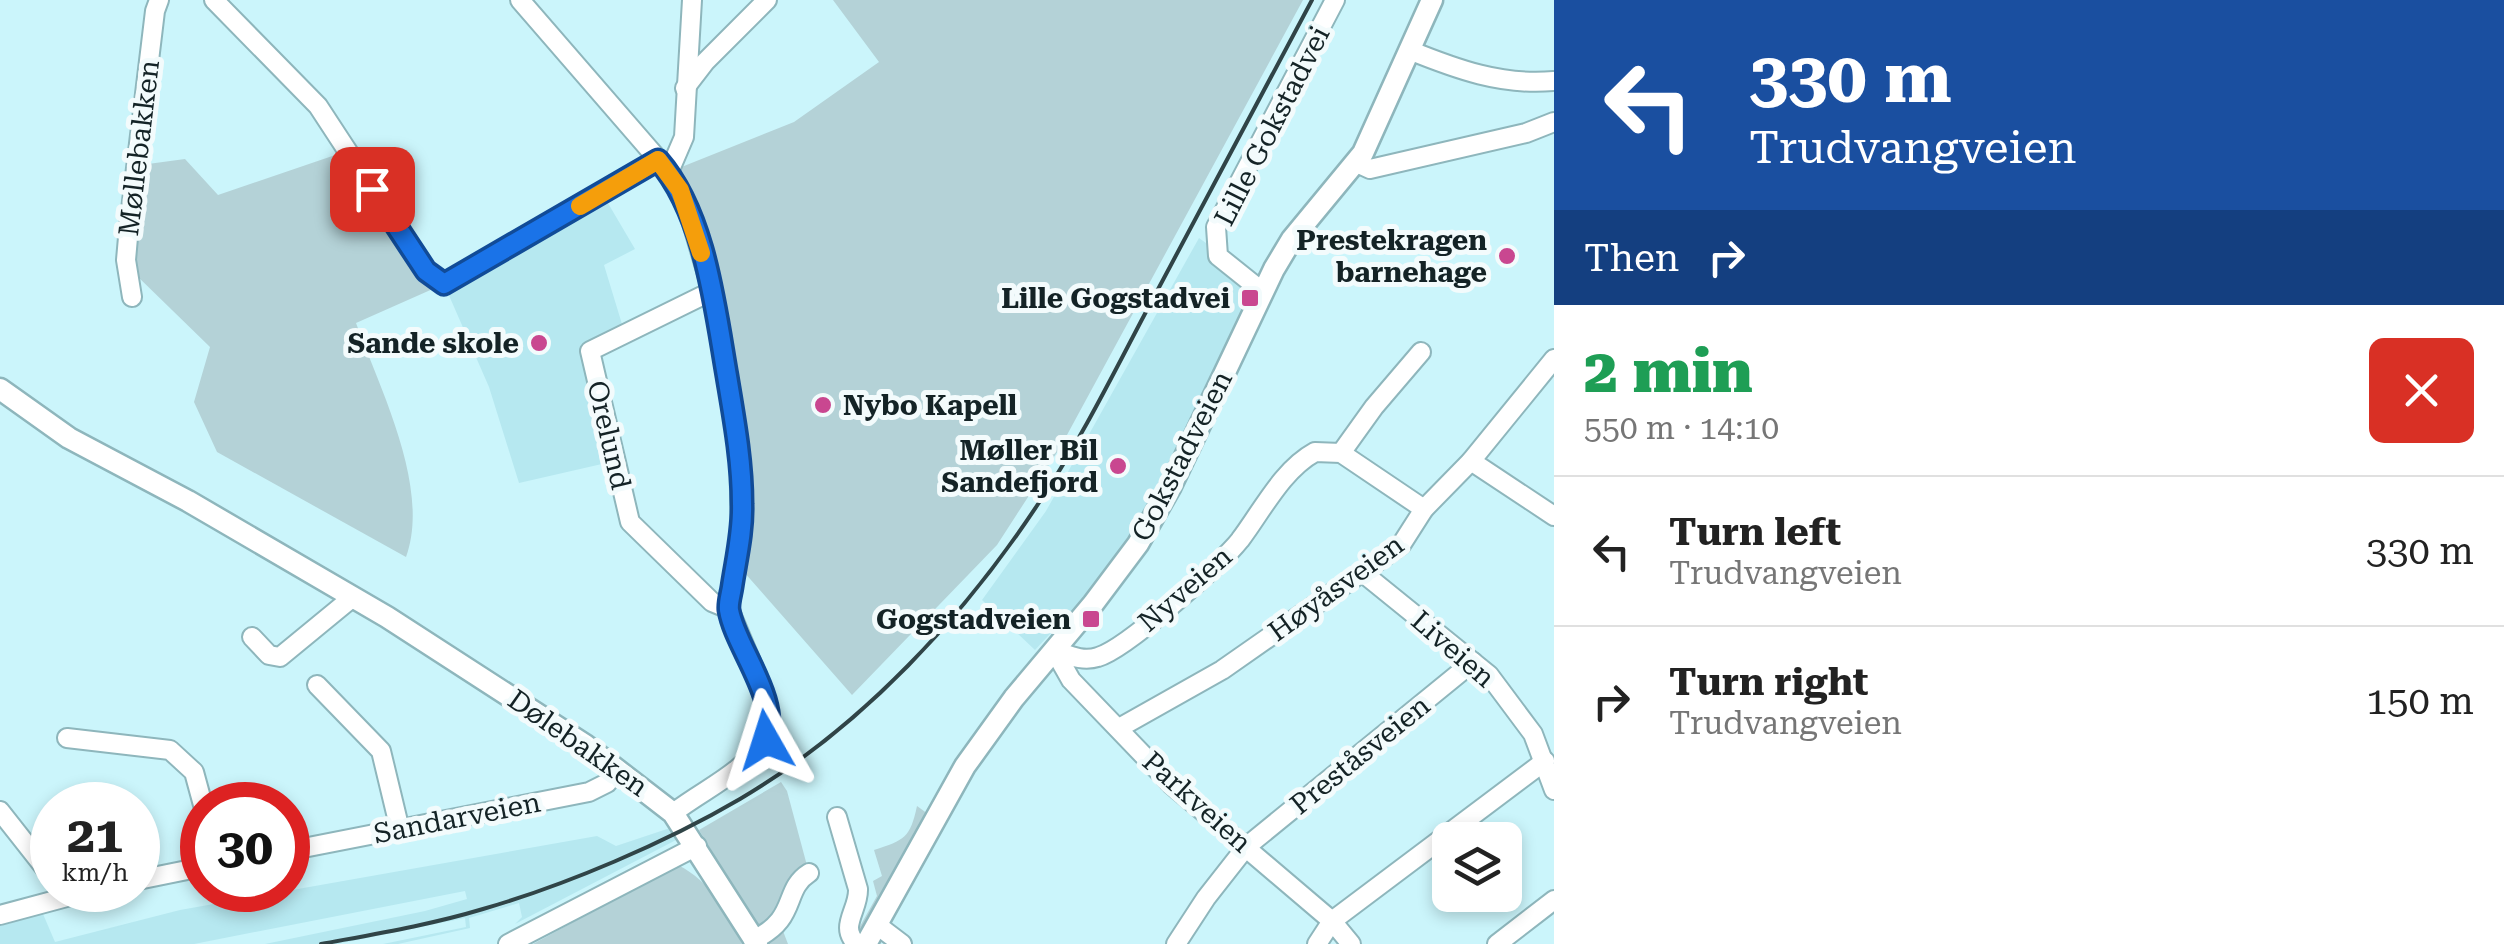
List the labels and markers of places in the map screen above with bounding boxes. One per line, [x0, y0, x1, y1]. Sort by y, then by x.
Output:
pin [330, 147, 415, 232]
place label: Prestekragen barnehage [1296, 224, 1487, 289]
marker: Prestekragen barnehage [1496, 245, 1518, 267]
place label: Lille Gogstadvei [1001, 282, 1230, 315]
marker: Lille Gogstadvei [1239, 287, 1261, 309]
place label: Sande skole [347, 327, 519, 360]
marker: Sande skole [528, 332, 550, 354]
place label: Nybo Kapell [843, 389, 1017, 422]
marker: Nybo Kapell [812, 394, 834, 416]
place label: Møller Bil Sandefjord [941, 434, 1098, 499]
marker: Møller Bil Sandefjord [1107, 455, 1129, 477]
place label: Gogstadveien [876, 603, 1071, 636]
marker: Gogstadveien [1080, 608, 1102, 630]

